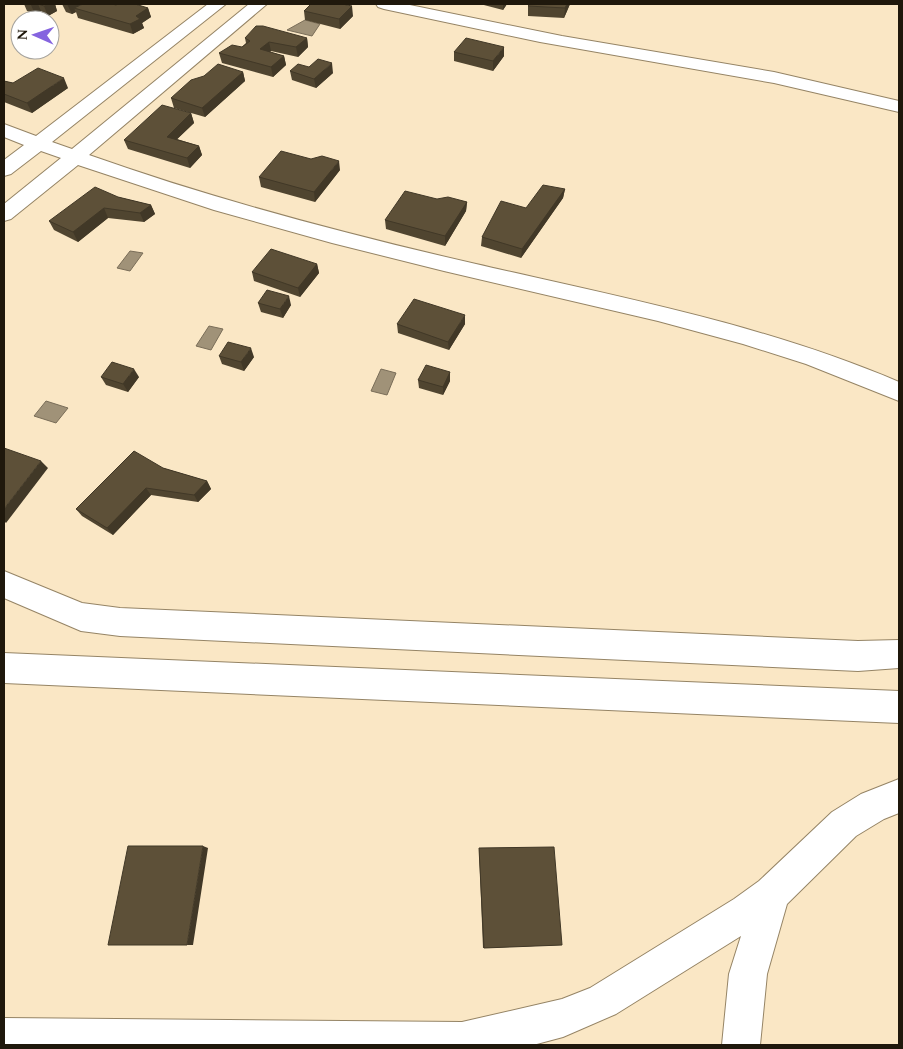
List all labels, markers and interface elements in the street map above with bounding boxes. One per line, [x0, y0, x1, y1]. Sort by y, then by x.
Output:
north arrow [10, 10, 60, 60]
text: N [12, 28, 33, 41]

